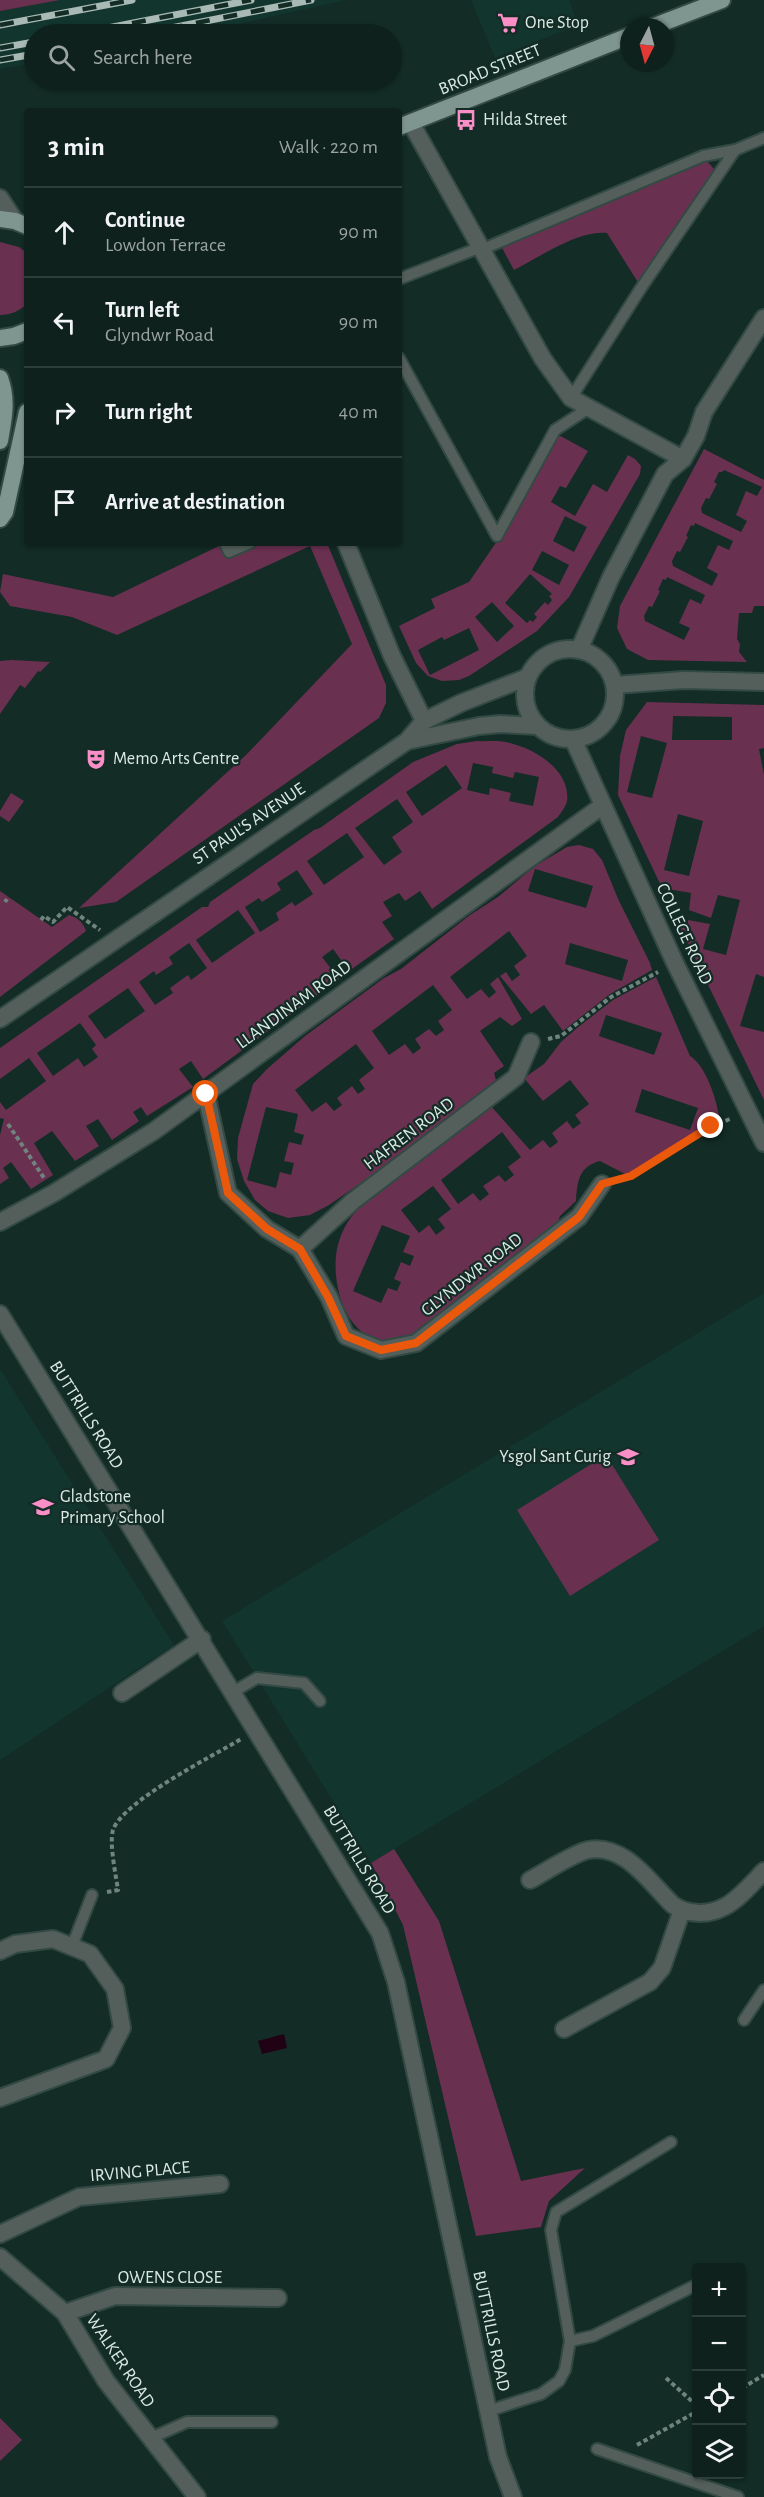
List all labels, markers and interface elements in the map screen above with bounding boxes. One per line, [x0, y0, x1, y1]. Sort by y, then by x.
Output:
supermarket icon: One Stop [496, 11, 520, 35]
place label: One Stop [525, 14, 589, 32]
north arrow [620, 18, 674, 72]
search box [24, 24, 402, 90]
icon: search [45, 41, 78, 74]
street label: BROAD STREET [436, 41, 544, 99]
text: Search here [93, 46, 192, 68]
bus stop icon: Hilda Street [454, 108, 478, 132]
place label: Hilda Street [483, 111, 567, 129]
text: 3 min [48, 134, 105, 160]
text: Walk · 220 m [279, 137, 378, 157]
text: Continue [105, 209, 185, 231]
icon: ahead [48, 216, 81, 249]
text: 90 m [339, 222, 378, 242]
text: Lowdon Terrace [105, 235, 226, 255]
text: Turn left [105, 299, 179, 321]
icon: left [48, 306, 81, 339]
text: 90 m [339, 312, 378, 332]
text: Glyndwr Road [105, 325, 214, 345]
icon: right [48, 396, 81, 429]
text: Turn right [105, 401, 192, 423]
text: 40 m [339, 402, 378, 422]
icon: arrive [48, 486, 81, 519]
text: Arrive at destination [105, 491, 285, 513]
theatre icon: Memo Arts Centre [84, 747, 108, 771]
place label: Memo Arts Centre [113, 750, 239, 768]
street label: ST PAUL'S AVENUE [190, 780, 309, 868]
street label: COLLEGE ROAD [653, 881, 715, 987]
street label: LLANDINAM ROAD [233, 957, 355, 1053]
route start [192, 1080, 218, 1106]
street label: HAFREN ROAD [361, 1094, 457, 1174]
route end [697, 1112, 723, 1138]
street label: GLYNDWR ROAD [418, 1230, 526, 1320]
street label: BUTTRILLS ROAD [46, 1358, 126, 1472]
school or university icon: Ysgol Sant Curig [616, 1445, 640, 1469]
place label: Ysgol Sant Curig [499, 1448, 611, 1466]
place label: Gladstone Primary School [60, 1488, 165, 1527]
school or university icon: Gladstone Primary School [31, 1495, 55, 1519]
street label: BUTTRILLS ROAD [320, 1803, 398, 1917]
street label: IRVING PLACE [89, 2159, 191, 2185]
map controls [692, 2263, 746, 2479]
button: + [692, 2263, 746, 2317]
street label: OWENS CLOSE [118, 2269, 223, 2287]
street label: BUTTRILLS ROAD [469, 2269, 513, 2393]
street label: WALKER ROAD [82, 2311, 158, 2411]
button: − [692, 2317, 746, 2371]
button: locate [692, 2371, 746, 2425]
button: layers [692, 2425, 746, 2479]

